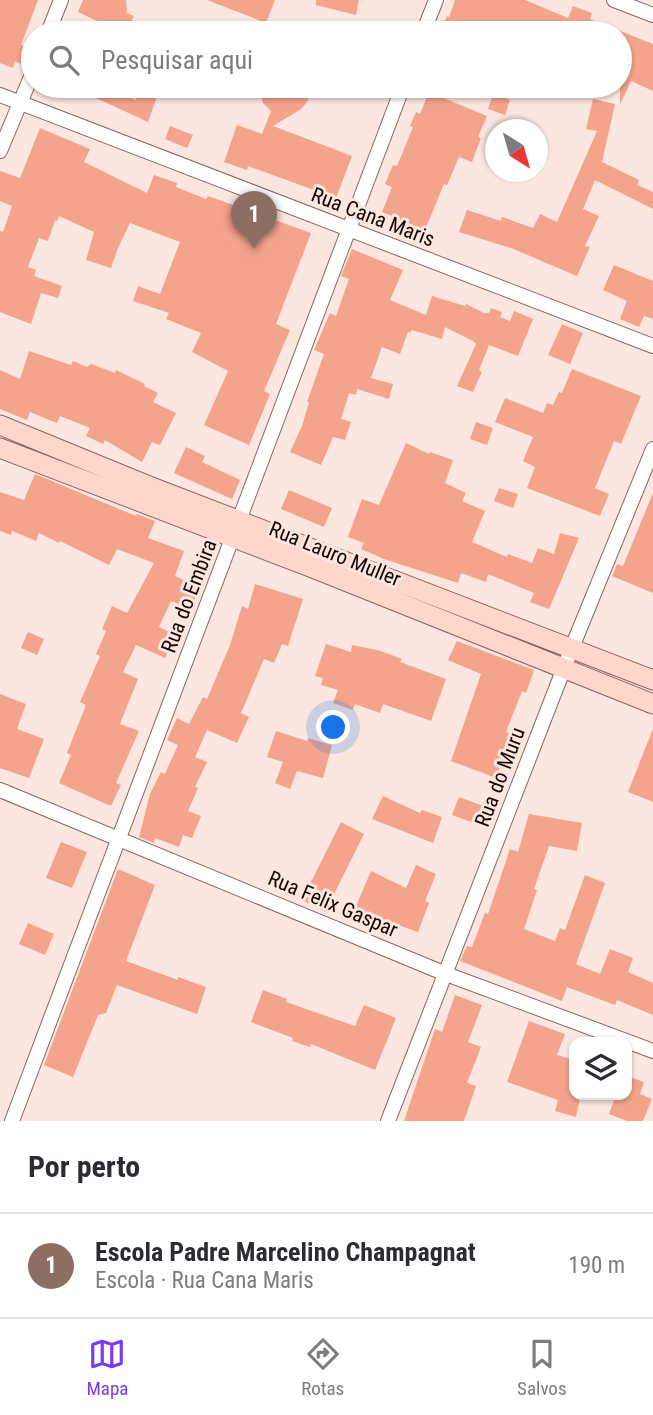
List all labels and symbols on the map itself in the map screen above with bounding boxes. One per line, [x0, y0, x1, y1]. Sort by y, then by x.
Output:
north arrow [485, 119, 548, 182]
street label: Rua Cana Maris [308, 183, 438, 251]
pin: 1 [231, 191, 277, 249]
street label: Rua Lauro Muller [266, 517, 404, 591]
street label: Rua do Embira [156, 536, 222, 656]
your location [316, 710, 350, 744]
street label: Rua do Muru [470, 724, 530, 830]
street label: Rua Felix Gaspar [265, 866, 401, 942]

